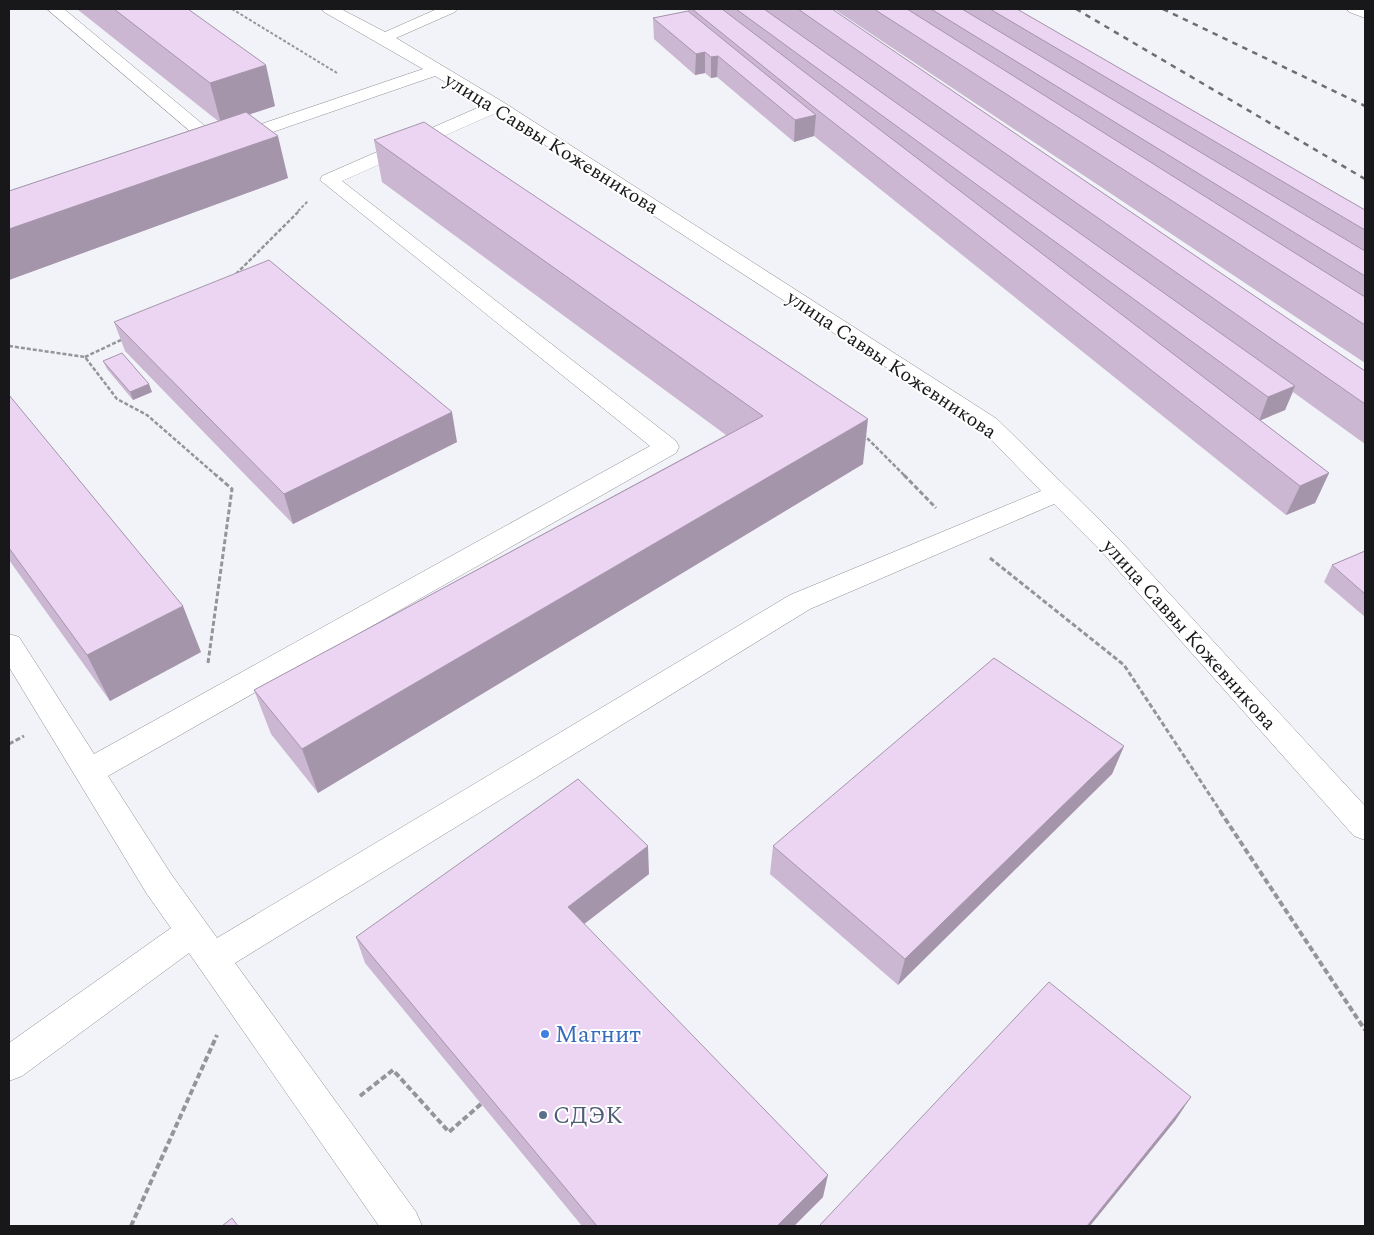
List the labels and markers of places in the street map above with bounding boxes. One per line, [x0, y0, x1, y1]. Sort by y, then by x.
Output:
place label: Магнит [555, 1017, 641, 1053]
marker: Магнит [539, 1028, 551, 1040]
place label: СДЭК [553, 1098, 623, 1134]
marker: СДЭК [537, 1109, 549, 1121]

